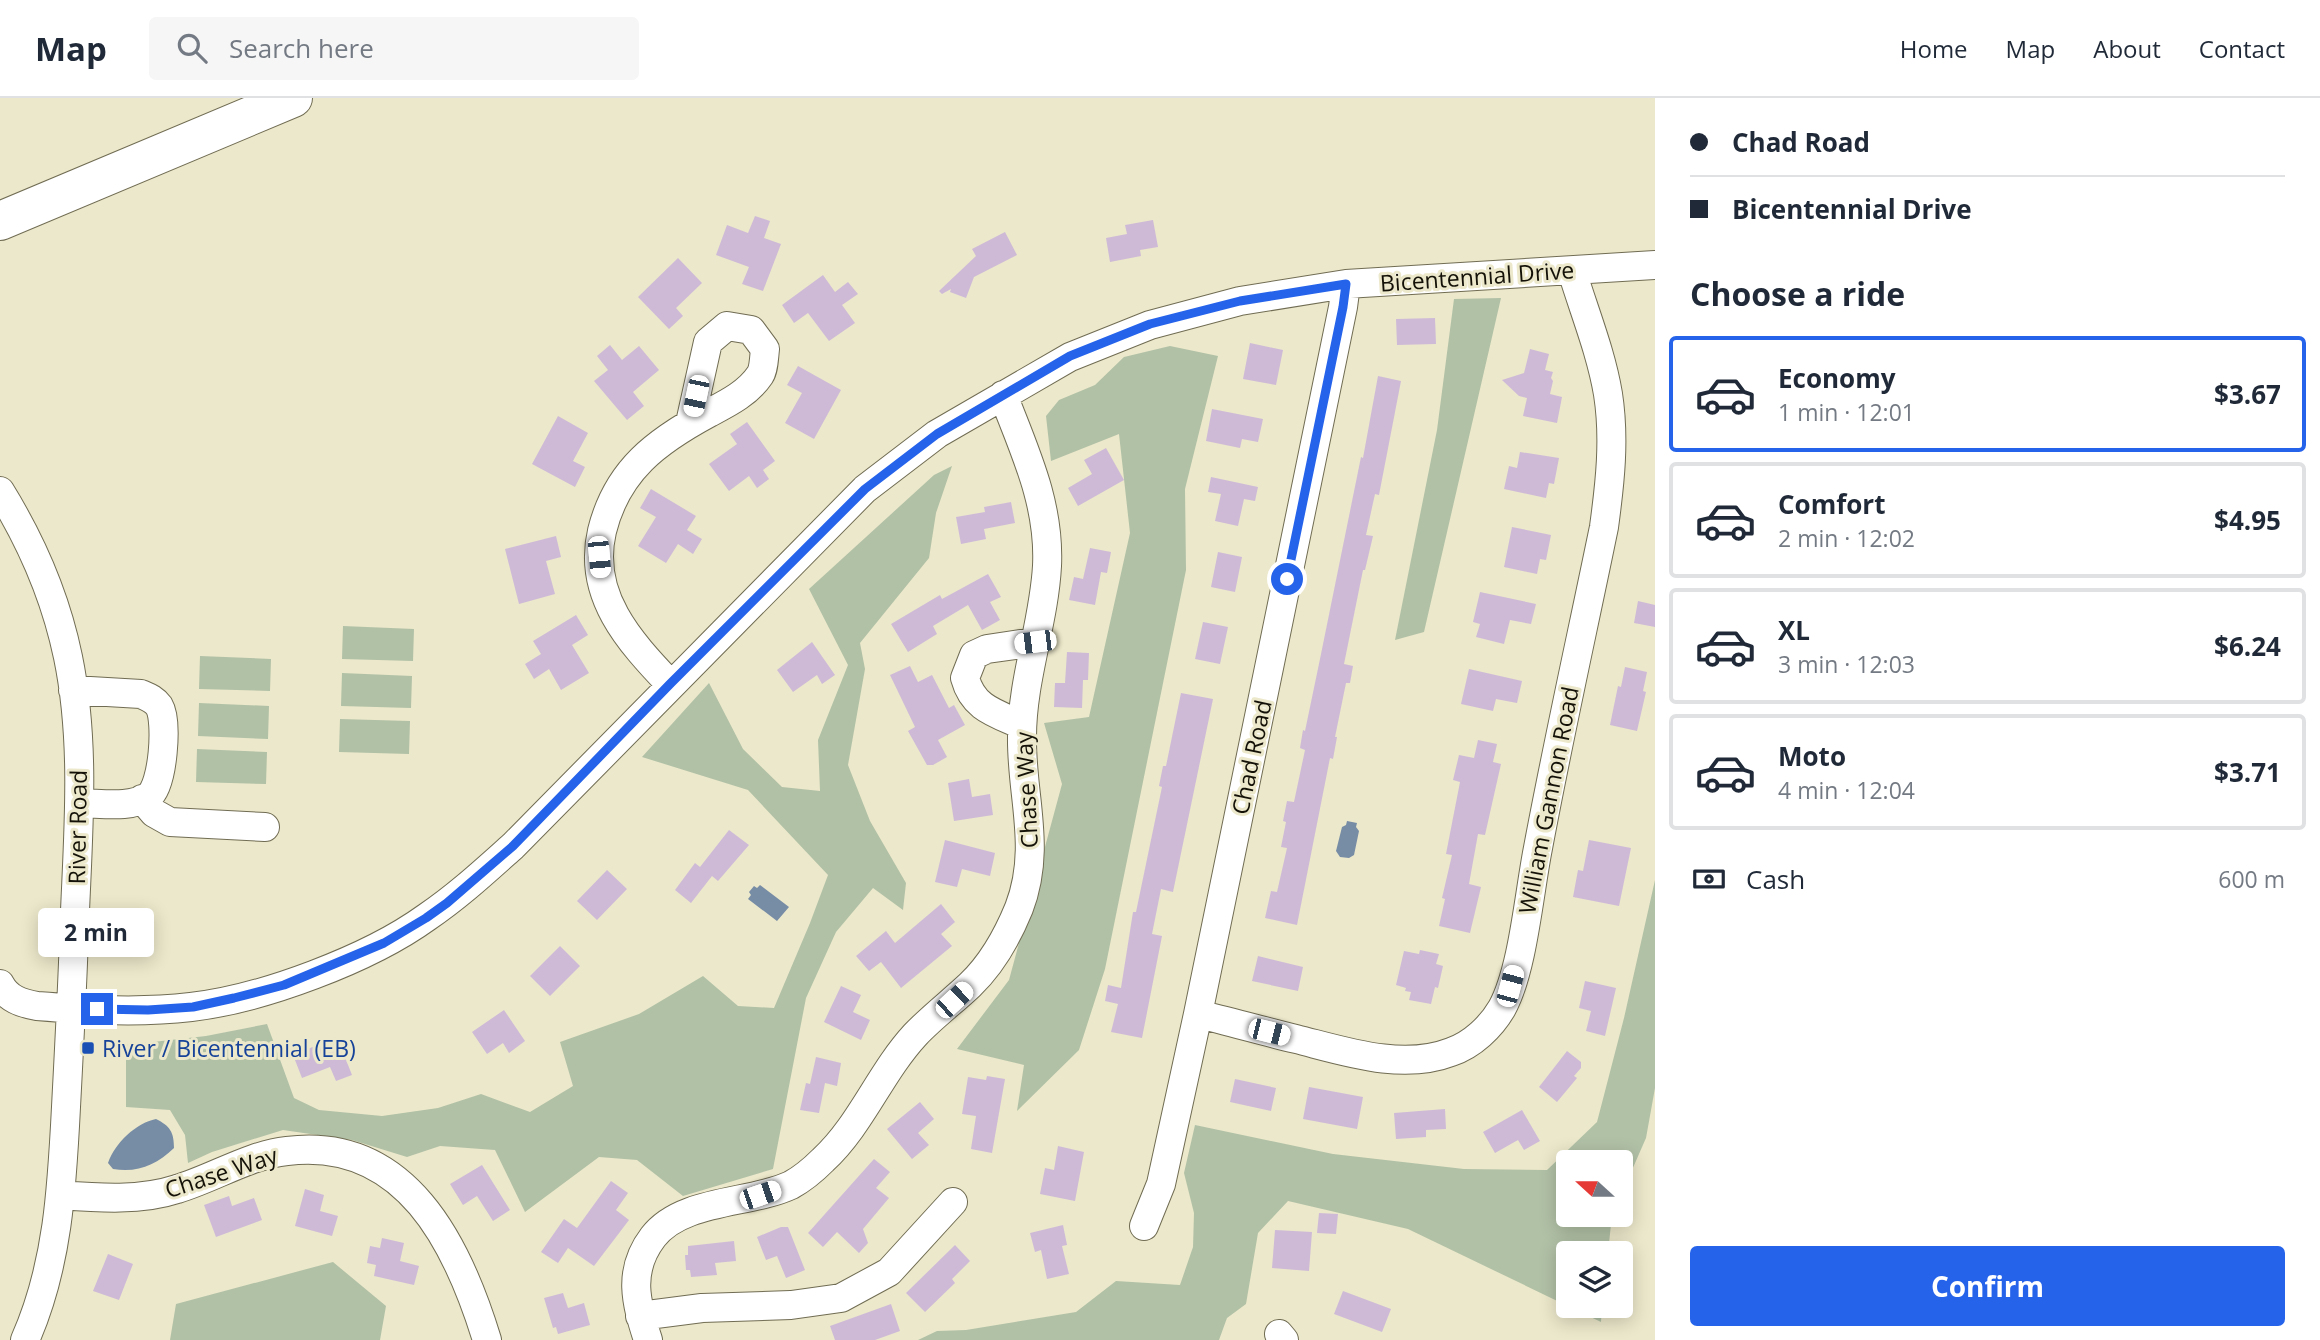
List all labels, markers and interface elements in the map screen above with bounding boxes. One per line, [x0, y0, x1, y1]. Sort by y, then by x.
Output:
search box [149, 17, 639, 80]
text: Map [35, 26, 107, 71]
icon: search [173, 29, 211, 67]
text: Search here [229, 30, 374, 66]
text: Home [1900, 32, 1968, 65]
text: Map [2006, 32, 2055, 65]
text: About [2093, 32, 2161, 65]
text: Contact [2199, 32, 2285, 65]
text: Chad Road [1732, 124, 1870, 160]
text: Bicentennial Drive [1732, 191, 1972, 227]
street label: Bicentennial Drive [1379, 253, 1575, 299]
text: Choose a ride [1690, 272, 1905, 315]
text: Economy [1778, 360, 1896, 396]
icon: car [1694, 363, 1757, 426]
car [682, 373, 711, 419]
text: $3.67 [2214, 376, 2281, 412]
text: 1 min · 12:01 [1778, 396, 1915, 428]
text: Comfort [1778, 486, 1885, 522]
icon: car [1694, 489, 1757, 552]
text: $4.95 [2214, 502, 2281, 538]
text: 2 min · 12:02 [1778, 522, 1915, 554]
car [587, 535, 612, 579]
route start [1271, 563, 1303, 595]
text: XL [1778, 612, 1810, 648]
icon: car [1694, 615, 1757, 678]
text: $6.24 [2214, 628, 2281, 664]
car [1013, 629, 1058, 655]
text: 3 min · 12:03 [1778, 648, 1915, 680]
street label: William Gannon Road [1510, 684, 1586, 916]
street label: Chad Road [1223, 697, 1279, 817]
street label: Chase Way [1007, 730, 1045, 849]
text: Moto [1778, 738, 1846, 774]
icon: car [1694, 741, 1757, 804]
text: $3.71 [2214, 754, 2281, 790]
street label: River Road [60, 769, 94, 885]
text: 4 min · 12:04 [1778, 774, 1915, 806]
icon: cash [1690, 860, 1728, 898]
text: Cash [1746, 861, 1805, 897]
text: 600 m [2218, 863, 2285, 895]
callout: 2 min [39, 908, 155, 956]
text: 2 min [64, 916, 128, 948]
car [1495, 963, 1526, 1009]
car [932, 978, 977, 1022]
route end [81, 993, 113, 1025]
car [1247, 1017, 1292, 1047]
place label: River / Bicentennial (EB) [102, 1032, 356, 1064]
marker: River / Bicentennial (EB) [80, 1040, 96, 1056]
street label: Chase Way [161, 1139, 282, 1205]
north arrow [1556, 1150, 1633, 1227]
map controls [1556, 1150, 1633, 1318]
car [737, 1178, 784, 1212]
button: layers [1556, 1241, 1633, 1318]
button: Confirm [1690, 1246, 2285, 1326]

